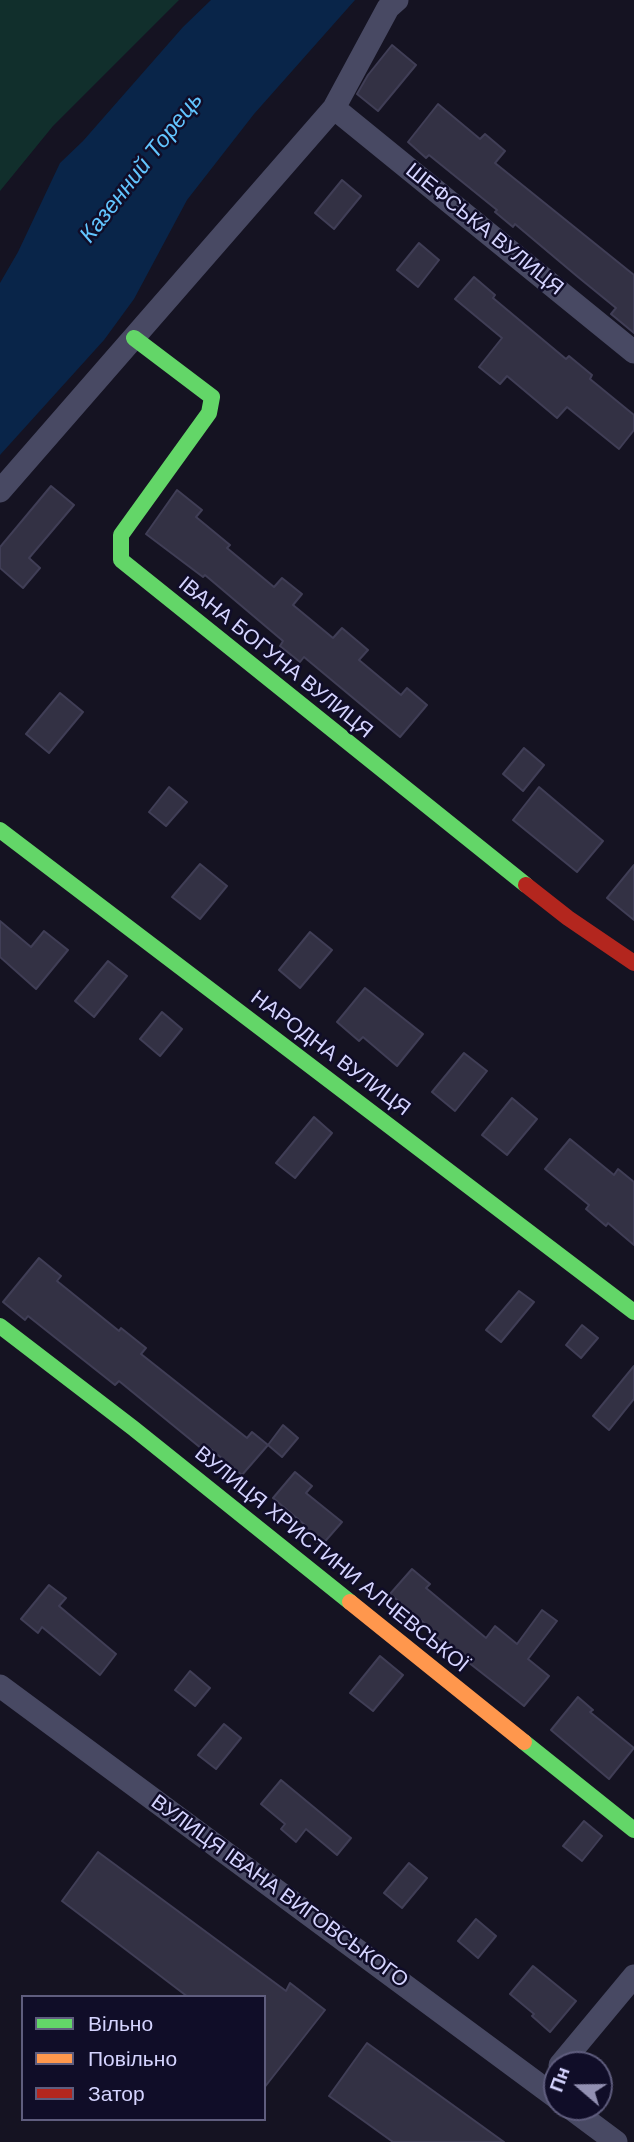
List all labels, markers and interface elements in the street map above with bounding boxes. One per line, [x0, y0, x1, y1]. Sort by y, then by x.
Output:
water label: Казенний Торець [75, 87, 209, 249]
street label: ШЕФСЬКА ВУЛИЦЯ [400, 159, 568, 301]
street label: ІВАНА БОГУНА ВУЛИЦЯ [173, 572, 377, 744]
street label: НАРОДНА ВУЛИЦЯ [245, 986, 415, 1122]
street label: ВУЛИЦЯ ХРИСТИНИ АЛЧЕВСЬКОЇ [189, 1442, 473, 1678]
street label: ВУЛИЦЯ ІВАНА ВИГОВСЬКОГО [145, 1790, 413, 1994]
legend [21, 1995, 266, 2121]
text: Вільно [88, 2010, 153, 2038]
text: Повільно [88, 2045, 177, 2073]
north arrow [543, 2051, 613, 2121]
text: Пн [544, 2063, 576, 2095]
text: Затор [88, 2080, 145, 2108]

